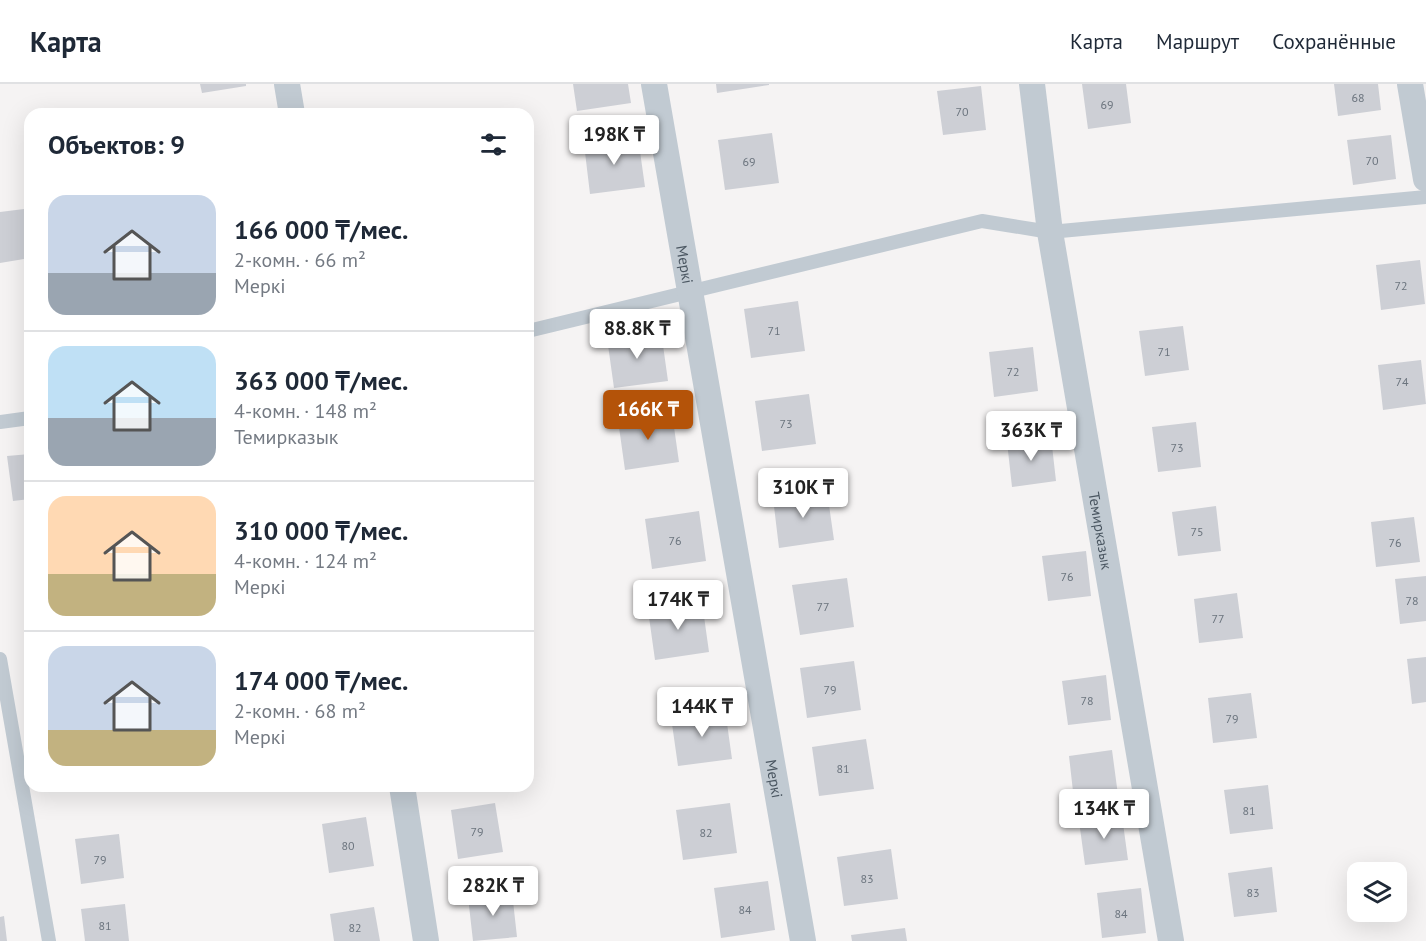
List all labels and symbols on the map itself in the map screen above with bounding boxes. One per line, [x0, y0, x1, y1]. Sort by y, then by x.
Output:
house number: 68 [1351, 90, 1365, 105]
house number: 69 [1100, 97, 1114, 112]
house number: 70 [955, 104, 969, 119]
pin: 198K ₸ [565, 115, 663, 166]
house number: 70 [1365, 153, 1379, 168]
house number: 69 [742, 154, 756, 169]
street label: Меркі [673, 244, 698, 285]
house number: 72 [1394, 278, 1408, 293]
pin: 88.8K ₸ [582, 309, 692, 360]
house number: 71 [767, 323, 781, 338]
house number: 71 [1157, 344, 1171, 359]
house number: 72 [1006, 364, 1020, 379]
house number: 74 [1395, 374, 1409, 389]
pin: 166K ₸ [599, 390, 697, 441]
pin: 363K ₸ [982, 411, 1080, 462]
house number: 73 [779, 416, 793, 431]
house number: 73 [1170, 440, 1184, 455]
pin: 310K ₸ [754, 468, 852, 519]
street label: Темирказык [1085, 490, 1117, 572]
house number: 75 [1190, 524, 1204, 539]
house number: 76 [668, 533, 682, 548]
house number: 76 [1388, 535, 1402, 550]
house number: 76 [1060, 569, 1074, 584]
pin: 174K ₸ [629, 580, 727, 631]
house number: 78 [1405, 593, 1419, 608]
house number: 77 [816, 599, 830, 614]
house number: 77 [1211, 611, 1225, 626]
house number: 79 [823, 682, 837, 697]
pin: 144K ₸ [653, 687, 751, 738]
house number: 78 [1080, 693, 1094, 708]
house number: 79 [1225, 711, 1239, 726]
street label: Меркі [762, 758, 787, 799]
house number: 81 [836, 761, 850, 776]
pin: 134K ₸ [1055, 789, 1153, 840]
house number: 81 [1242, 803, 1256, 818]
house number: 79 [470, 824, 484, 839]
house number: 82 [699, 825, 713, 840]
house number: 80 [341, 838, 355, 853]
house number: 79 [93, 852, 107, 867]
pin: 282K ₸ [444, 866, 542, 917]
house number: 83 [860, 871, 874, 886]
house number: 83 [1246, 885, 1260, 900]
house number: 84 [738, 902, 752, 917]
house number: 84 [1114, 906, 1128, 921]
house number: 81 [98, 918, 112, 933]
house number: 82 [348, 920, 362, 935]

